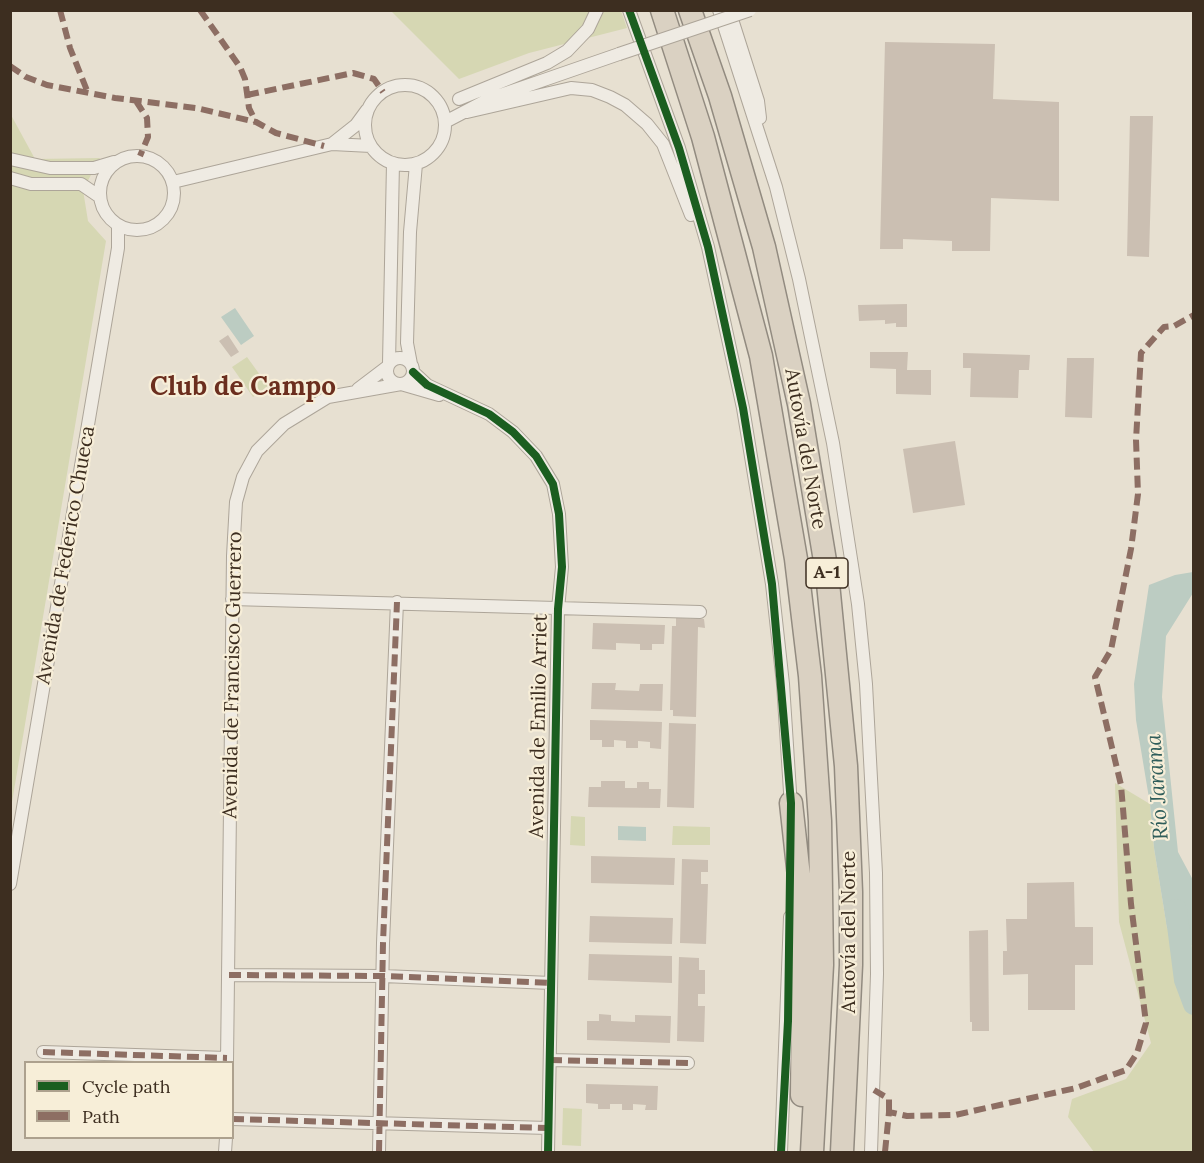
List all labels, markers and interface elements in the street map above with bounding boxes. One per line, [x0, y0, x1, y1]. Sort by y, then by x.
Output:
street label: Autovía del Norte [779, 367, 831, 531]
district label: Club de Campo [150, 372, 336, 404]
street label: Avenida de Federico Chueca [31, 424, 101, 686]
street label: Avenida de Francisco Guerrero [218, 531, 248, 819]
road number: A-1 [806, 558, 848, 588]
street label: Avenida de Emilio Arriet [525, 614, 553, 838]
water label: Río Jarama [1142, 733, 1174, 841]
street label: Autovía del Norte [837, 851, 861, 1013]
legend [24, 1061, 234, 1139]
text: Cycle path [82, 1075, 171, 1098]
text: Path [82, 1105, 120, 1128]

